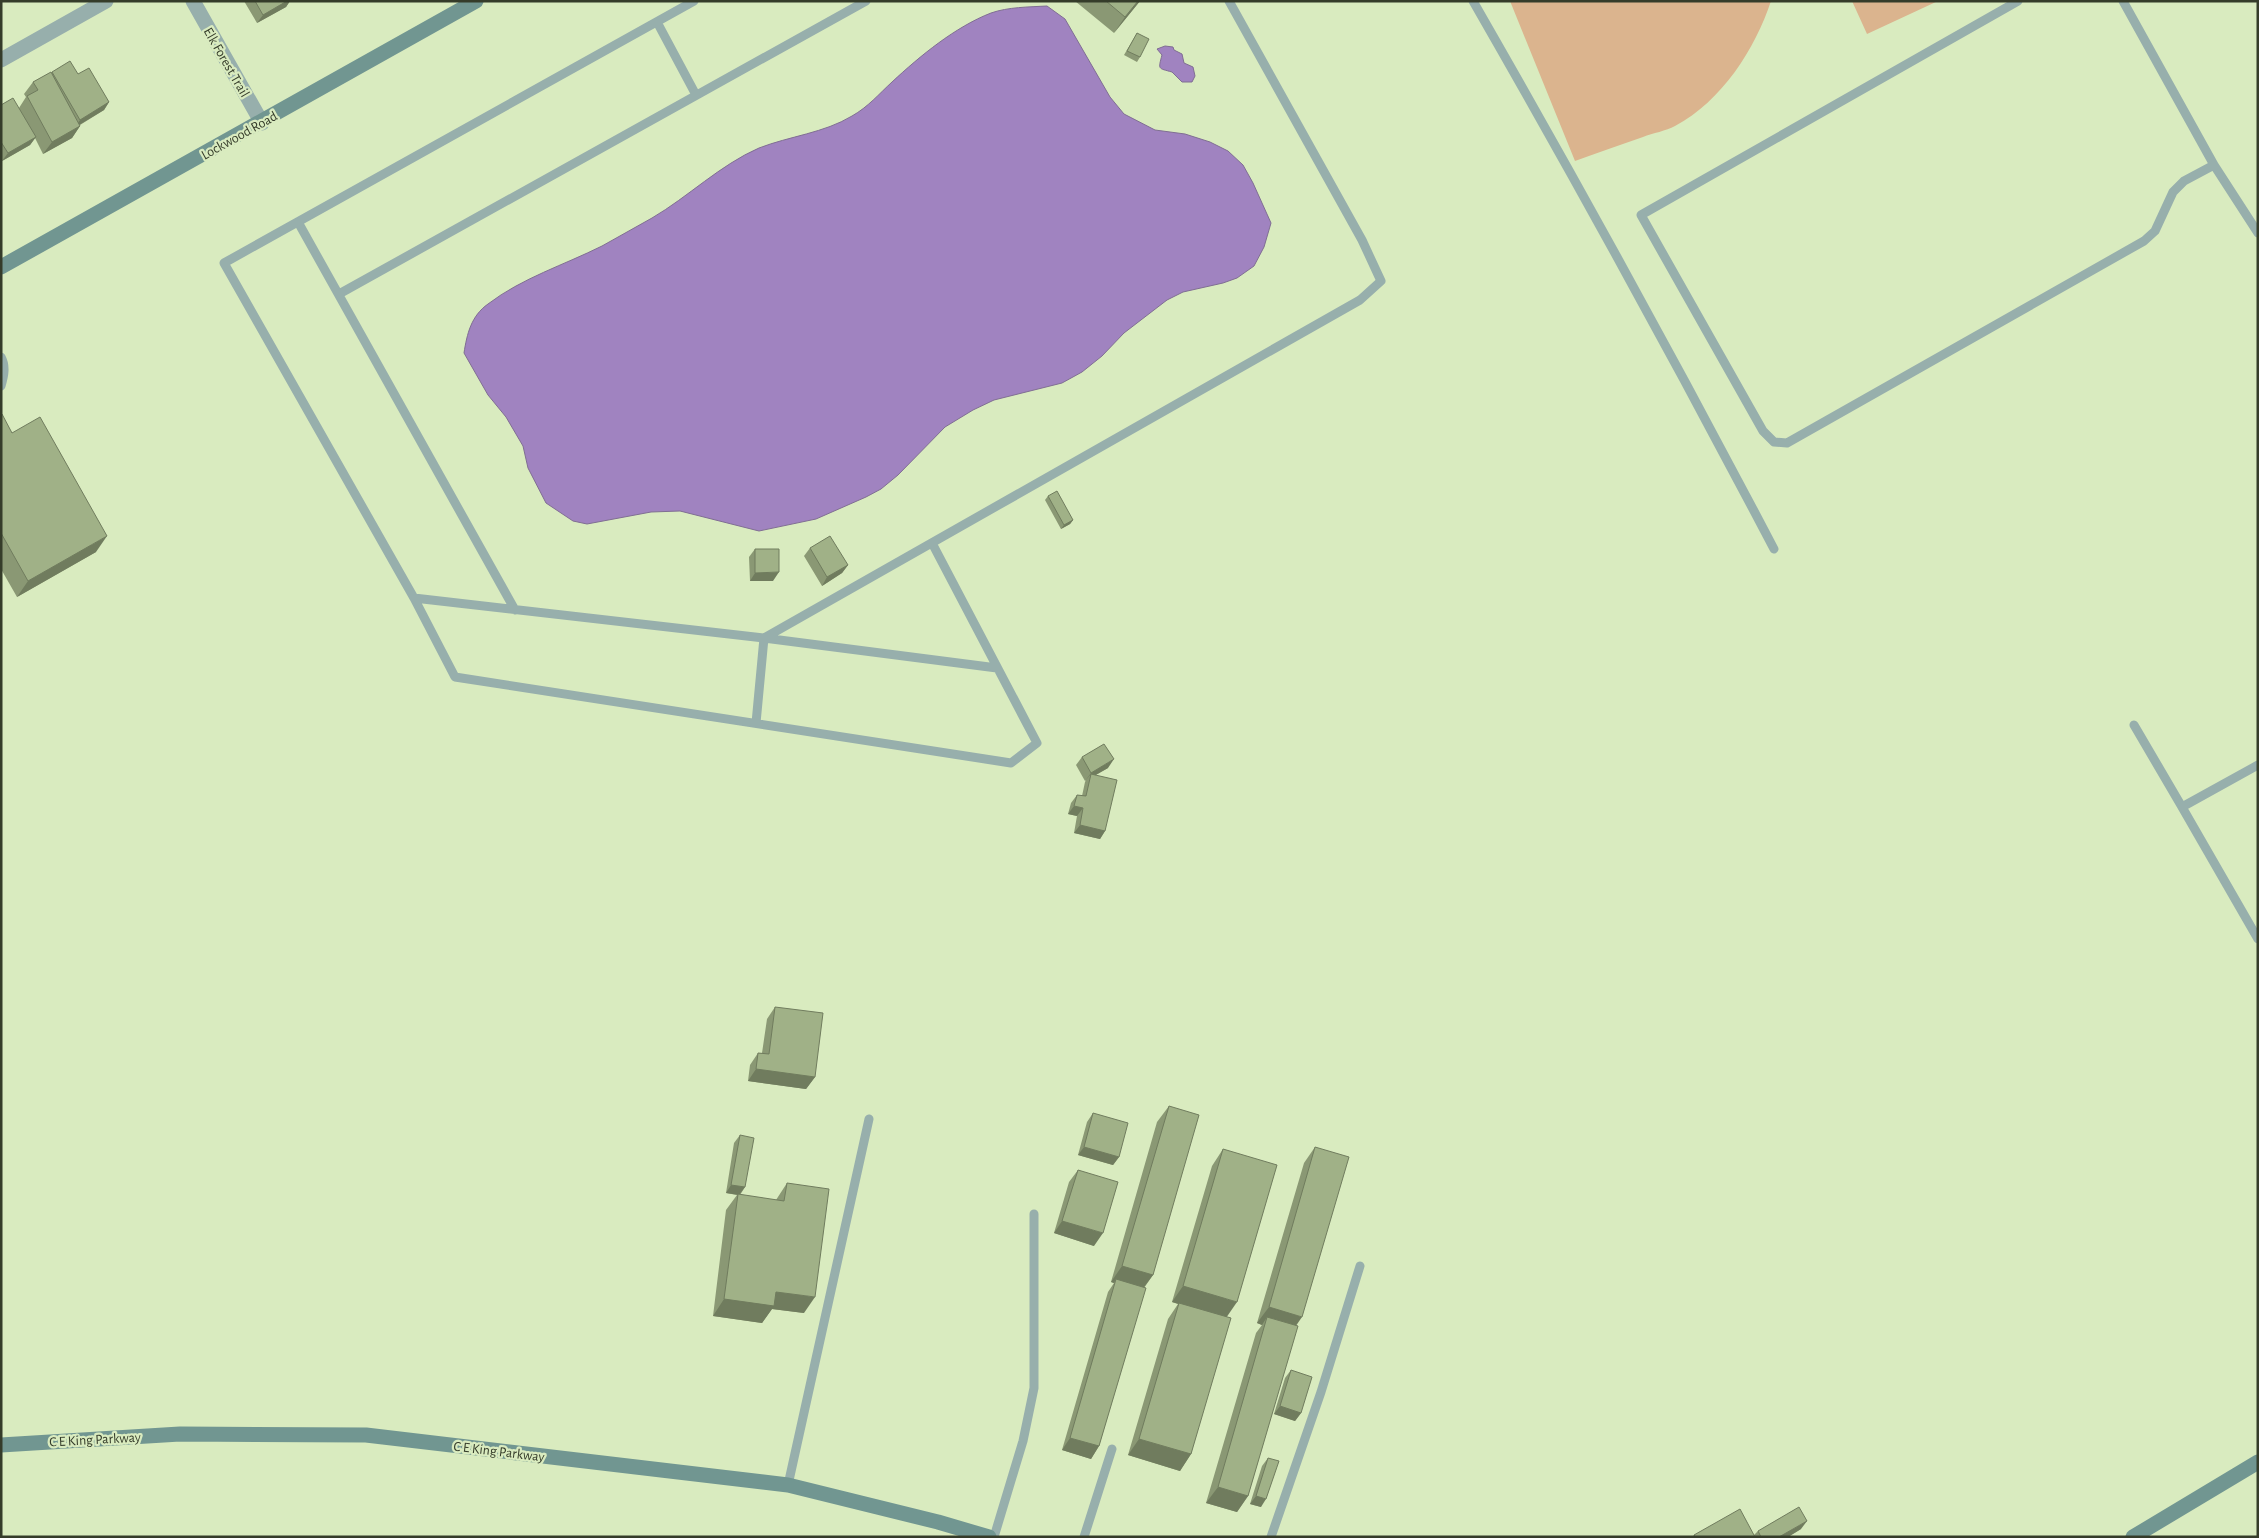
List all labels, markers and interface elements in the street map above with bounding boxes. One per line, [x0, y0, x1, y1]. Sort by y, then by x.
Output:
street label: Elk Forest Trail [201, 25, 252, 100]
street label: Lockwood Road [199, 109, 280, 163]
street label: C E King Parkway [49, 1431, 141, 1449]
street label: C E King Parkway [453, 1439, 545, 1465]

